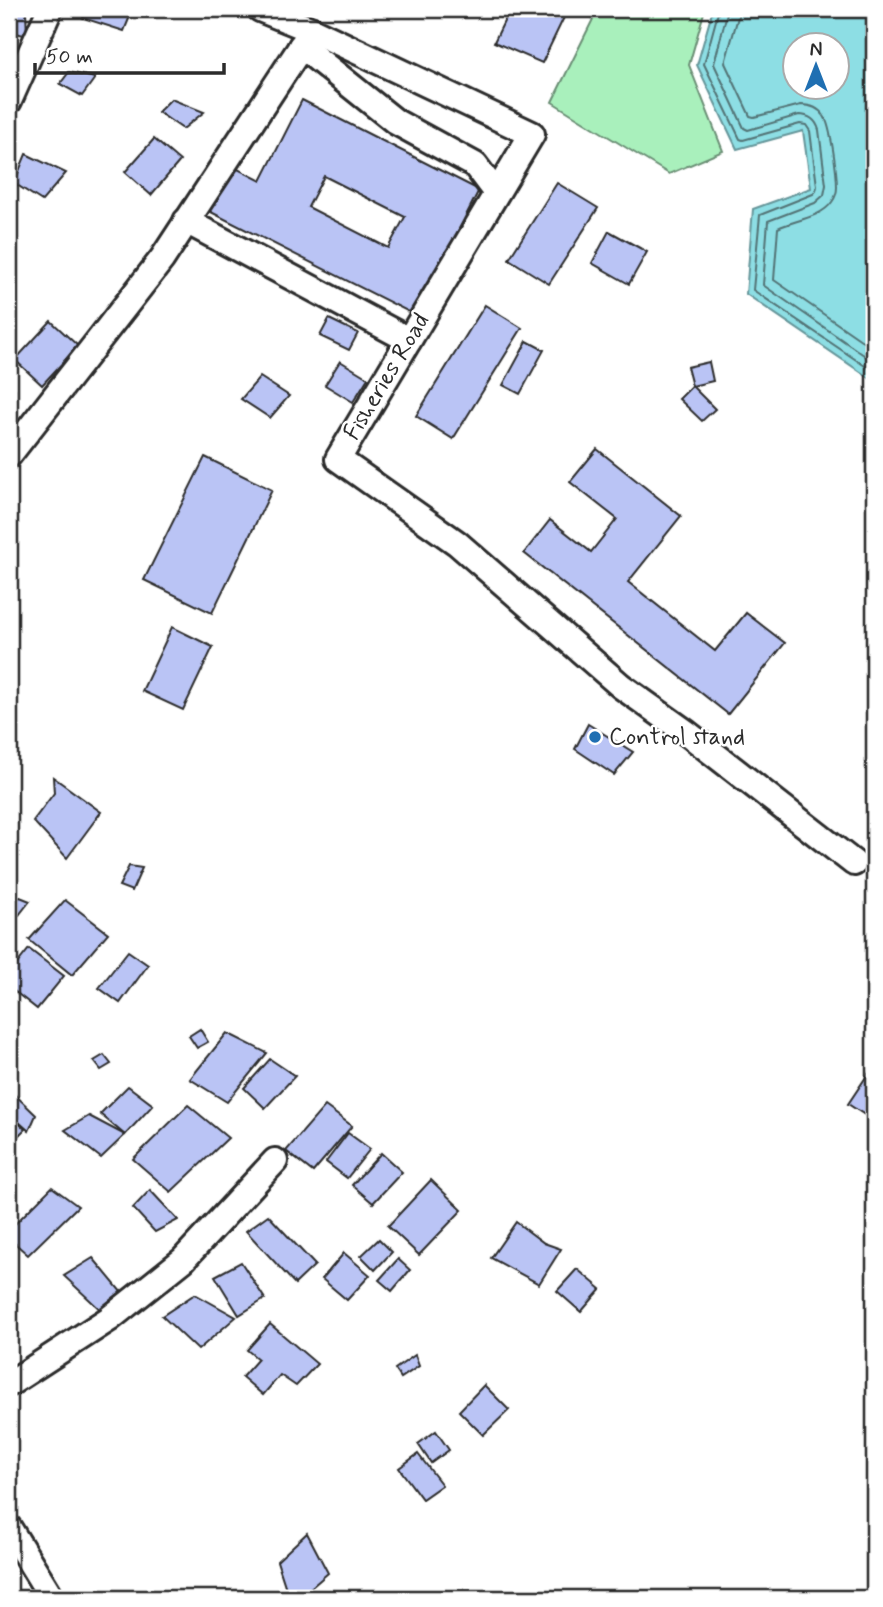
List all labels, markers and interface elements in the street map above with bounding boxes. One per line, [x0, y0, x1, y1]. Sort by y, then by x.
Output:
scale bar [35, 32, 224, 76]
north arrow [782, 32, 852, 102]
text: N [810, 38, 822, 63]
text: 50 m [46, 43, 93, 71]
street label: Fisheries Road [337, 308, 437, 446]
place label: Control stand [609, 722, 745, 753]
marker: Control stand [587, 729, 603, 745]

